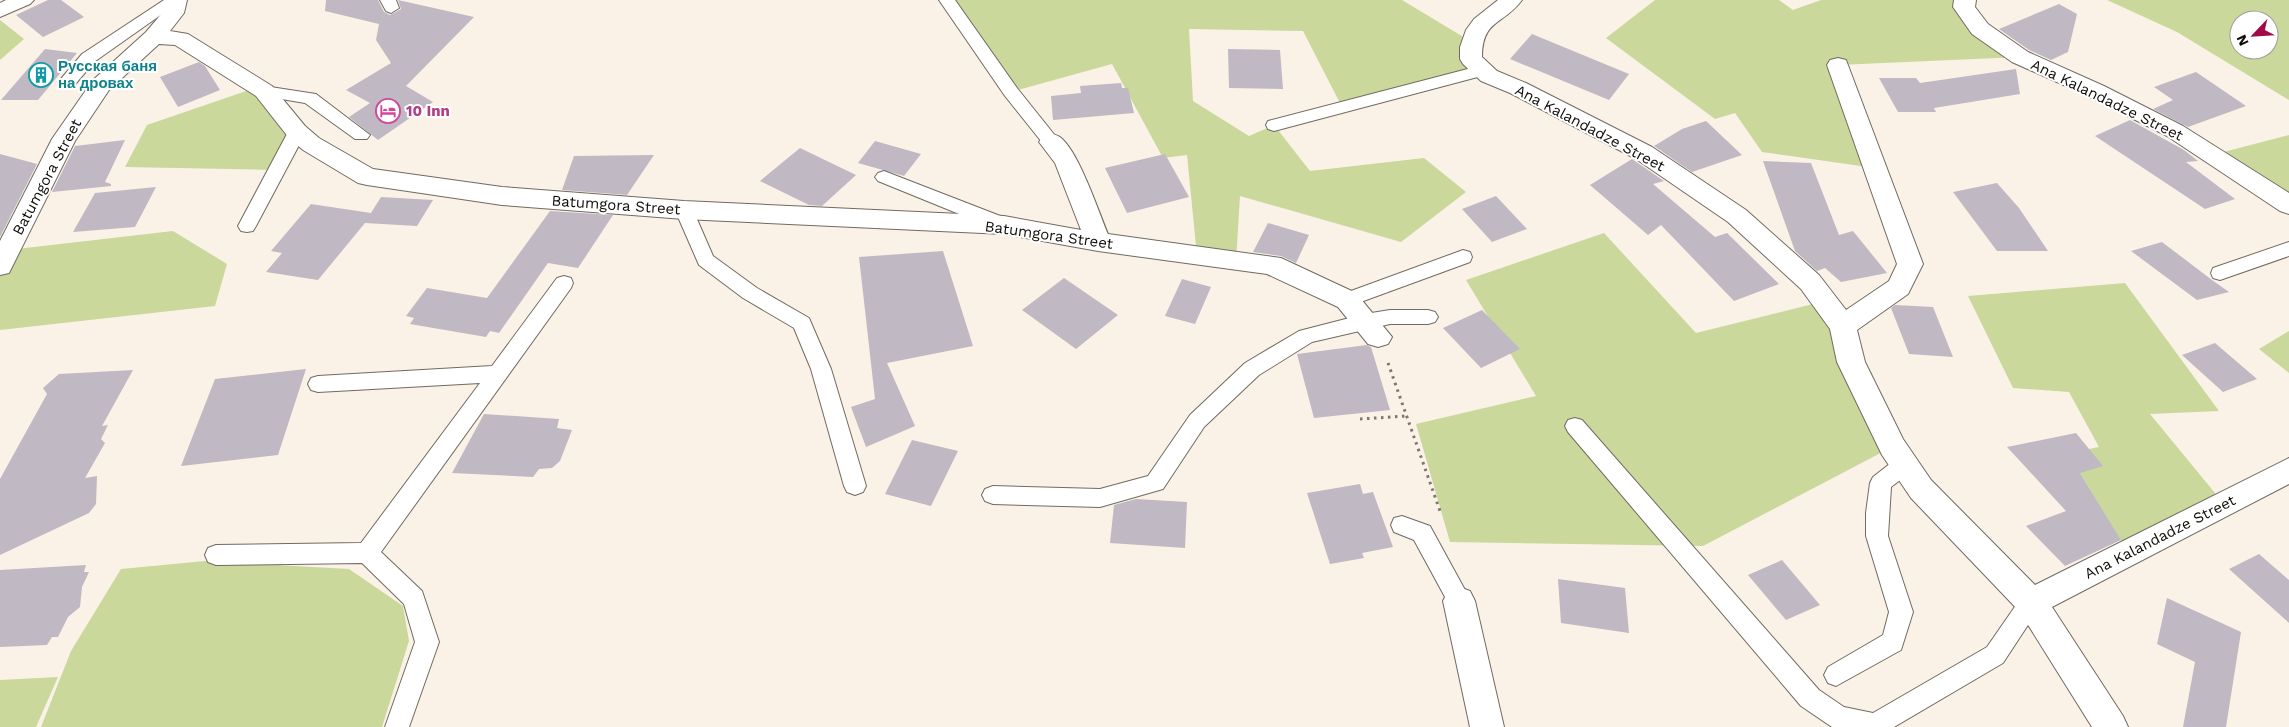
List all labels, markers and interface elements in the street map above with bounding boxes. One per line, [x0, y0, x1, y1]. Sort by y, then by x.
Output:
north arrow [2229, 10, 2279, 60]
text: N [2233, 32, 2252, 49]
street label: Ana Kalandadze Street [2028, 55, 2187, 145]
place label: Русская баня на дровах [58, 57, 157, 92]
building icon: Русская баня на дровах [28, 62, 54, 88]
street label: Ana Kalandadze Street [1512, 81, 1669, 175]
hotel icon: 10 Inn [375, 98, 401, 124]
place label: 10 Inn [406, 102, 450, 120]
street label: Batumgora Street [9, 115, 86, 238]
street label: Batumgora Street [551, 192, 682, 219]
street label: Batumgora Street [984, 217, 1115, 253]
street label: Ana Kalandadze Street [2081, 491, 2239, 583]

